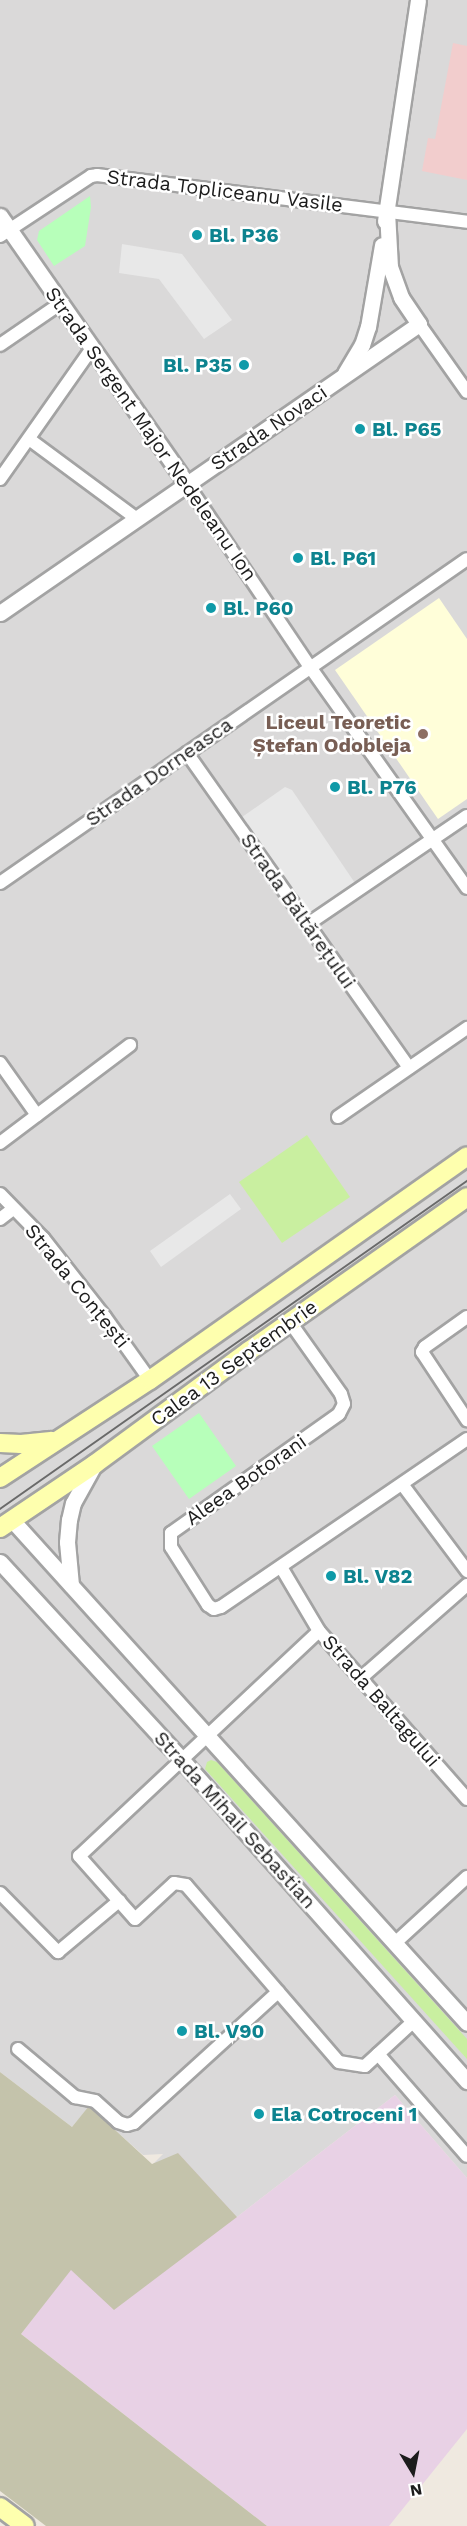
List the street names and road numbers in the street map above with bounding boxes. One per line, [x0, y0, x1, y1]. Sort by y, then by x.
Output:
street label: Strada Topliceanu Vasile [105, 165, 345, 217]
street label: Strada Sergent Major Nedeleanu Ion [40, 282, 262, 586]
street label: Strada Novaci [206, 380, 332, 476]
street label: Strada Dorneasca [81, 712, 237, 832]
street label: Strada Băltărețului [235, 829, 361, 993]
street label: Strada Conțești [19, 1219, 135, 1353]
street label: Calea 13 Septembrie [146, 1294, 322, 1432]
street label: Aleea Botorani [181, 1429, 311, 1531]
street label: Strada Baltagului [317, 1630, 445, 1772]
street label: Strada Mihail Sebastian [149, 1726, 321, 1914]

